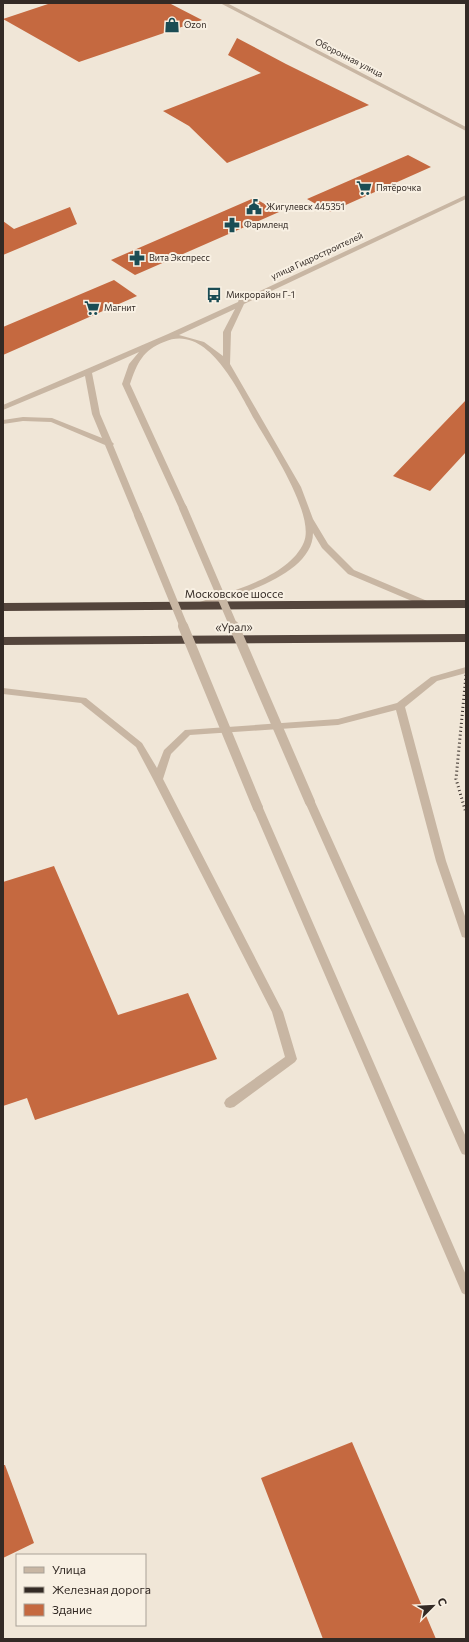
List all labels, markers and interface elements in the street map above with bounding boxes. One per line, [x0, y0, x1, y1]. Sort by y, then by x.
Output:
shop icon: Ozon [163, 16, 181, 34]
place label: Ozon [184, 19, 206, 30]
street label: Оборонная улица [313, 36, 385, 80]
supermarket icon: Пятёрочка [355, 179, 373, 197]
place label: Пятёрочка [376, 182, 422, 193]
public building icon: Жигулевск 445351 [245, 198, 263, 216]
place label: Жигулевск 445351 [266, 201, 345, 212]
pharmacy icon: Фармленд [223, 216, 241, 234]
place label: Фармленд [244, 219, 289, 230]
street label: улица Гидростроителей [269, 229, 365, 282]
pharmacy icon: Вита Экспресс [128, 249, 146, 267]
place label: Вита Экспресс [149, 252, 210, 263]
bus stop icon: Микрорайон Г-1 [205, 286, 223, 304]
place label: Микрорайон Г-1 [226, 289, 295, 300]
supermarket icon: Магнит [83, 299, 101, 317]
place label: Магнит [104, 302, 136, 313]
street label: Московское шоссе [185, 587, 283, 600]
street label: «Урал» [215, 620, 253, 633]
legend [16, 1554, 146, 1626]
text: Улица [52, 1562, 86, 1576]
text: Железная дорога [52, 1582, 151, 1596]
north arrow [413, 1586, 453, 1626]
text: С [435, 1596, 450, 1608]
text: Здание [52, 1602, 92, 1616]

